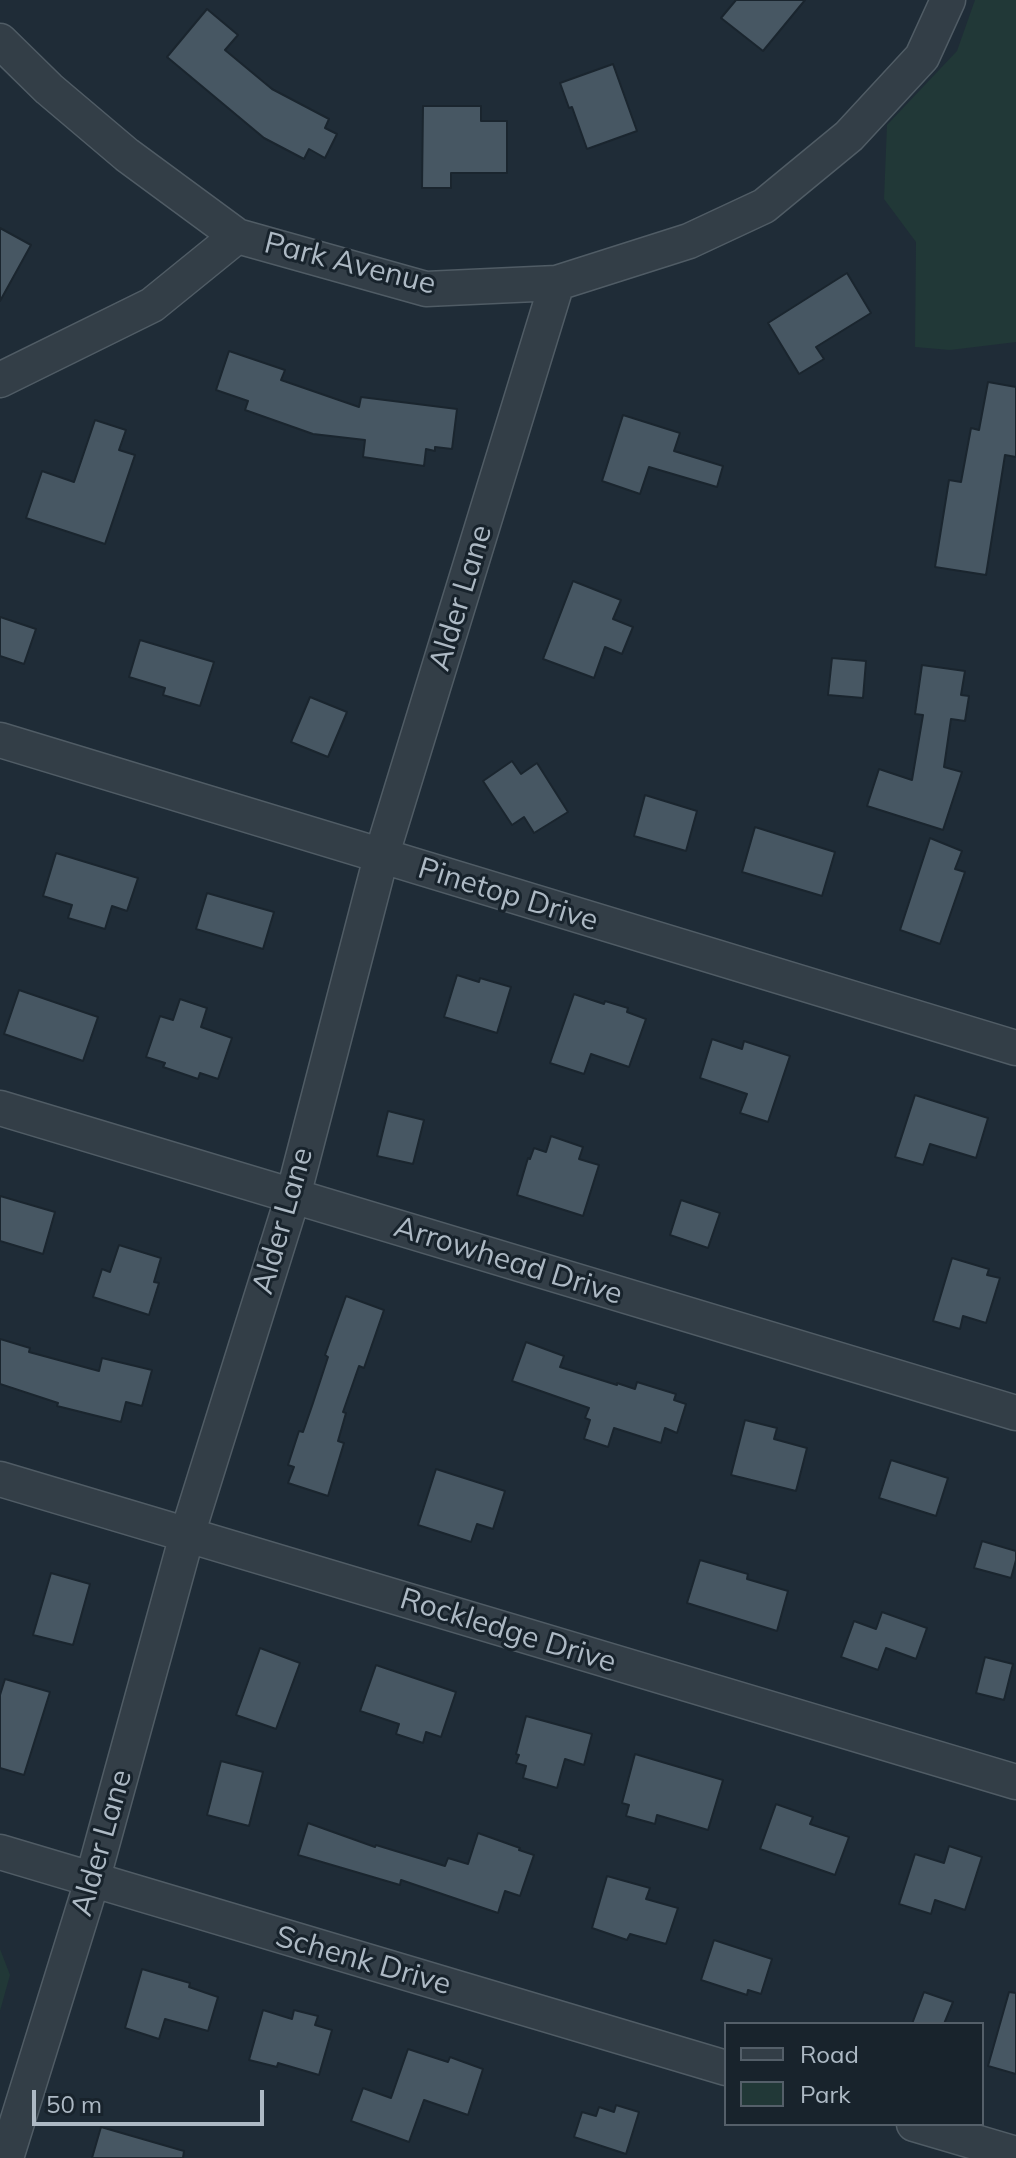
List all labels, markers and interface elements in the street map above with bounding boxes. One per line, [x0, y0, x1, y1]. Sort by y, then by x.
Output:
street label: Park Avenue [261, 225, 439, 303]
street label: Alder Lane [422, 521, 500, 675]
street label: Pinetop Drive [414, 851, 602, 939]
street label: Alder Lane [245, 1144, 321, 1298]
street label: Arrowhead Drive [390, 1209, 626, 1313]
street label: Rockledge Drive [396, 1581, 620, 1681]
street label: Alder Lane [64, 1766, 140, 1920]
street label: Schenk Drive [271, 1919, 455, 2003]
legend [724, 2022, 984, 2126]
text: Road [800, 2039, 859, 2069]
scale bar [36, 2074, 268, 2124]
text: Park [800, 2079, 851, 2109]
text: 50 m [46, 2089, 102, 2119]

